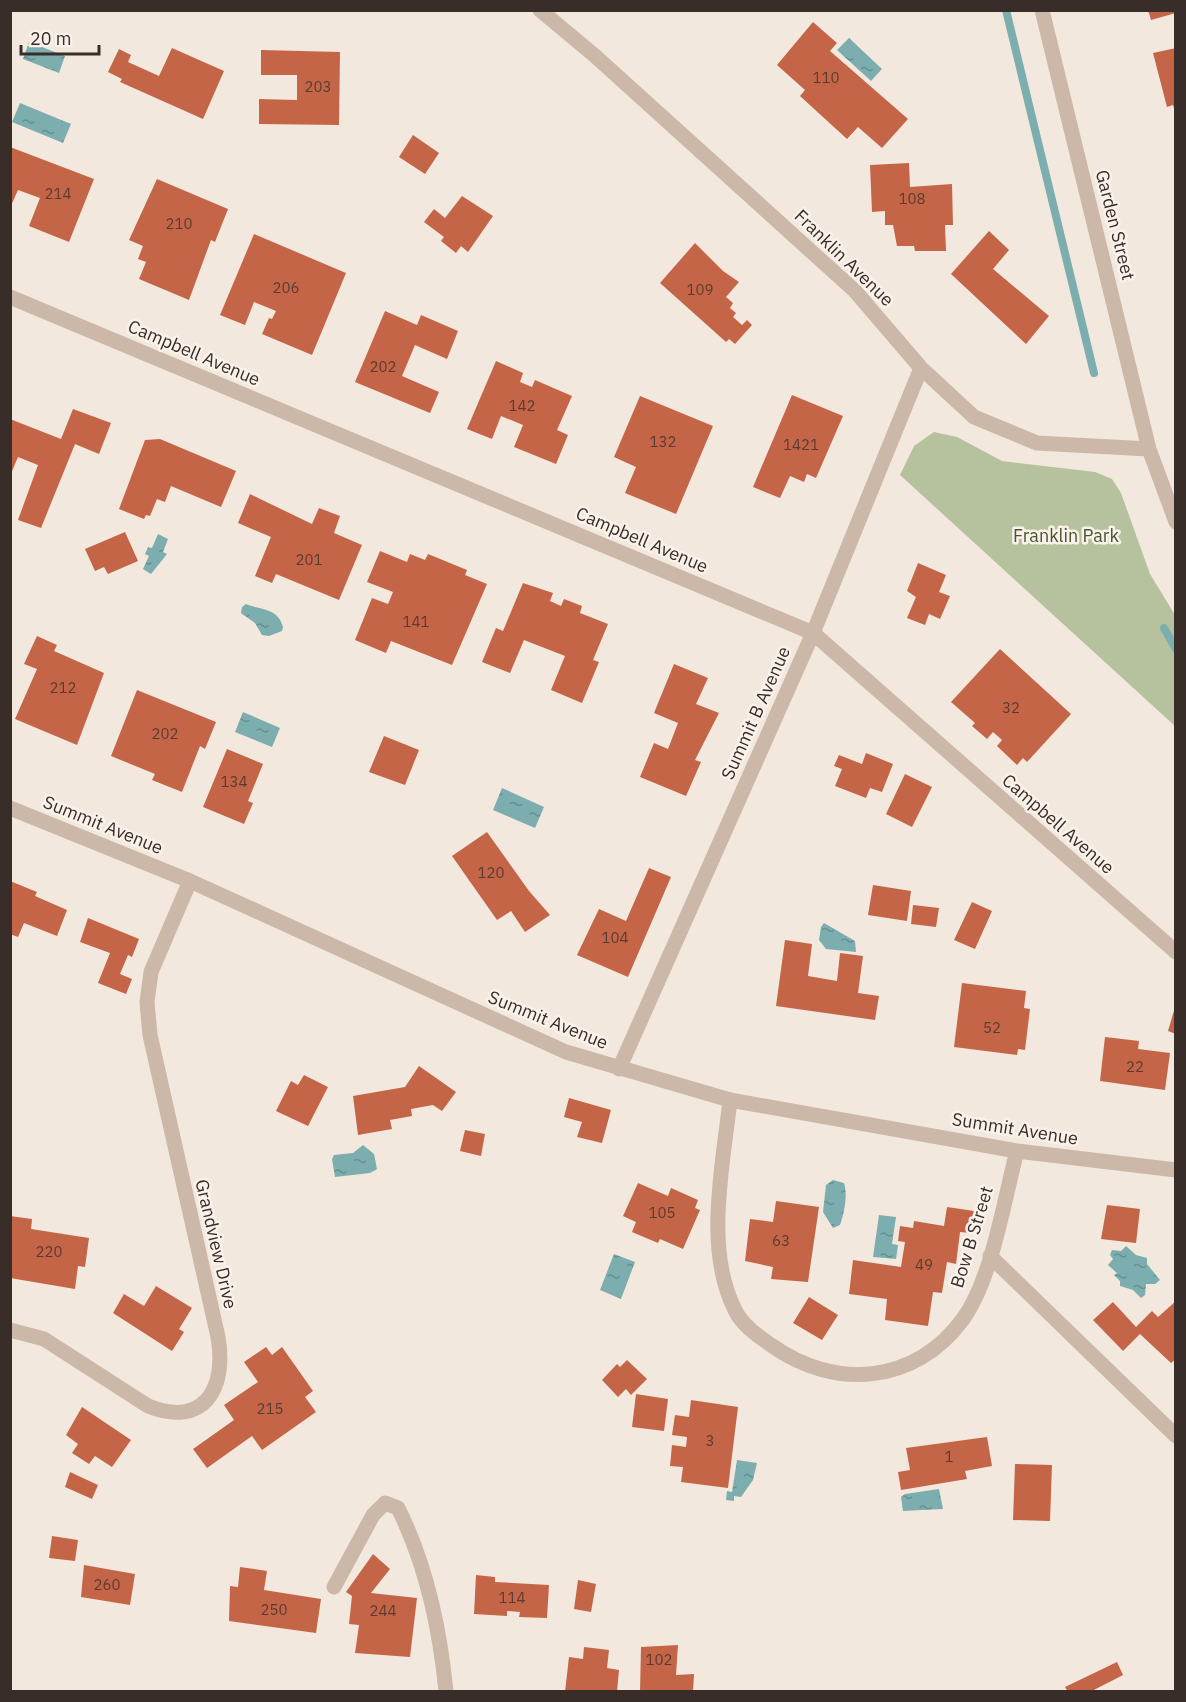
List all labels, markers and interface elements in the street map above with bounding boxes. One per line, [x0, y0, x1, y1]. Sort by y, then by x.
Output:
scale bar [21, 18, 99, 56]
text: 20 m [30, 27, 72, 50]
house number: 110 [812, 68, 840, 87]
house number: 203 [304, 77, 332, 96]
street label: Garden Street [1091, 167, 1140, 282]
house number: 214 [44, 184, 72, 203]
house number: 108 [898, 189, 926, 208]
street label: Franklin Avenue [790, 204, 899, 311]
house number: 210 [165, 214, 193, 233]
house number: 206 [272, 278, 300, 297]
house number: 109 [686, 280, 714, 299]
street label: Campbell Avenue [125, 314, 264, 391]
house number: 202 [369, 357, 397, 376]
house number: 142 [508, 396, 536, 415]
house number: 132 [649, 432, 677, 451]
house number: 1421 [783, 435, 819, 454]
street label: Campbell Avenue [573, 501, 712, 578]
park label: Franklin Park [1013, 524, 1119, 547]
house number: 201 [295, 550, 323, 569]
house number: 141 [402, 612, 430, 631]
street label: Summit B Avenue [716, 643, 795, 783]
house number: 212 [49, 678, 77, 697]
house number: 32 [1002, 698, 1020, 717]
house number: 202 [151, 724, 179, 743]
street label: Campbell Avenue [997, 769, 1119, 879]
house number: 134 [220, 772, 248, 791]
street label: Summit Avenue [40, 790, 167, 859]
house number: 120 [477, 863, 505, 882]
house number: 104 [601, 928, 629, 947]
street label: Summit Avenue [485, 985, 612, 1054]
house number: 52 [983, 1018, 1001, 1037]
house number: 22 [1126, 1057, 1144, 1076]
street label: Summit Avenue [950, 1107, 1080, 1150]
street label: Grandview Drive [190, 1177, 243, 1311]
street label: Bow B Street [945, 1183, 998, 1291]
house number: 105 [648, 1203, 676, 1222]
house number: 63 [772, 1231, 790, 1250]
house number: 220 [35, 1242, 63, 1261]
house number: 49 [915, 1255, 933, 1274]
house number: 215 [256, 1399, 284, 1418]
house number: 3 [705, 1431, 715, 1450]
house number: 1 [944, 1447, 954, 1466]
house number: 260 [93, 1575, 121, 1594]
house number: 114 [498, 1588, 526, 1607]
house number: 250 [260, 1600, 288, 1619]
house number: 244 [369, 1601, 397, 1620]
house number: 102 [645, 1650, 673, 1669]

